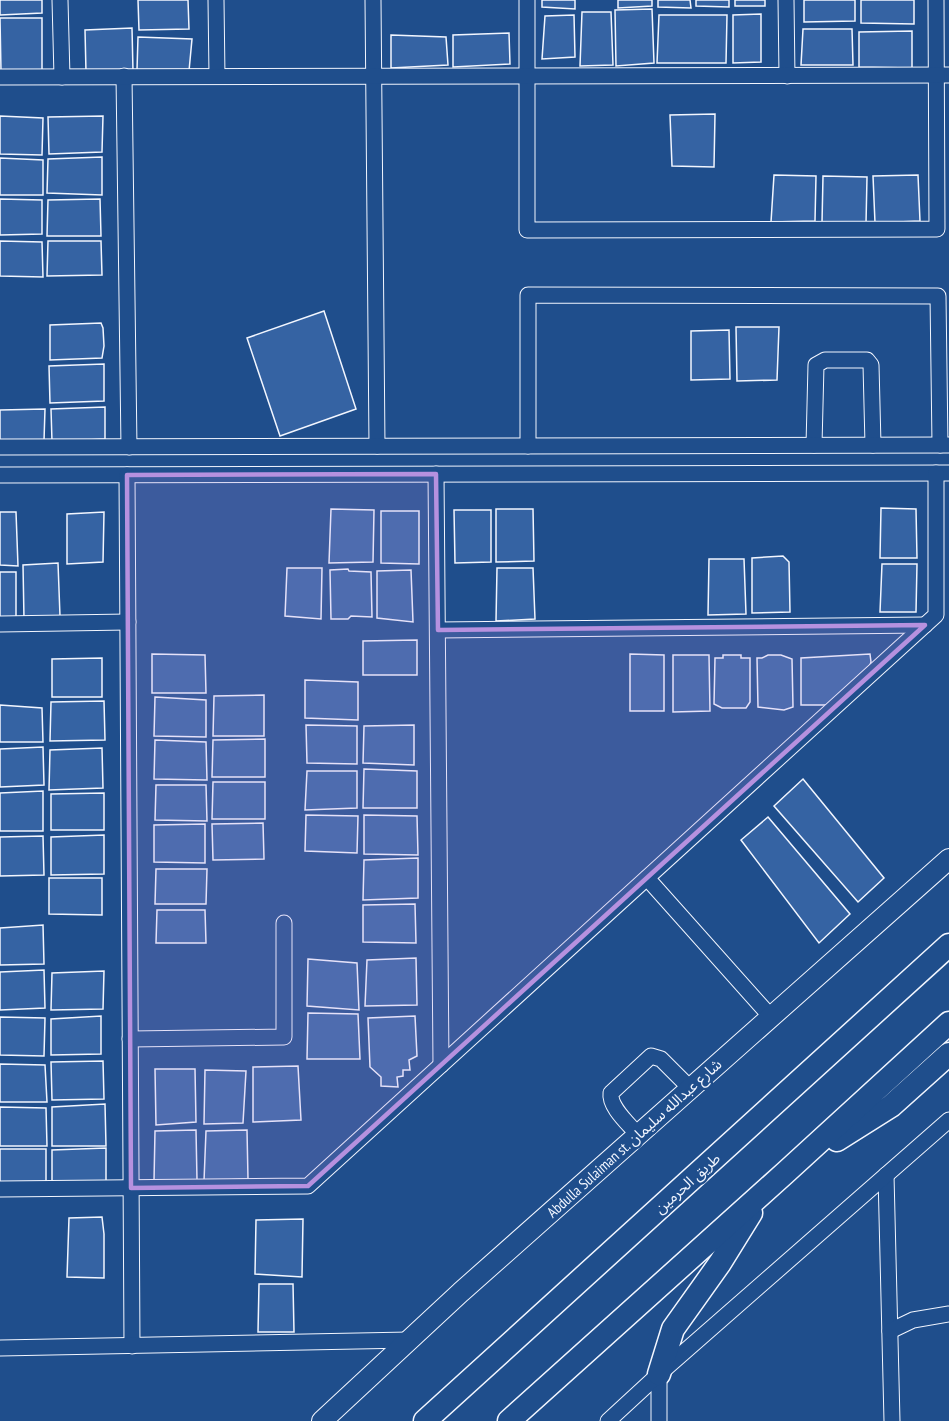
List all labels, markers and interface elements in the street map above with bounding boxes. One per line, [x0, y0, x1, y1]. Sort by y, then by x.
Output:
street label: Abdulla Sulaiman st. شارع عبدالله سليمان [543, 1054, 728, 1224]
street label: طريق الحرمين [650, 1148, 725, 1218]

